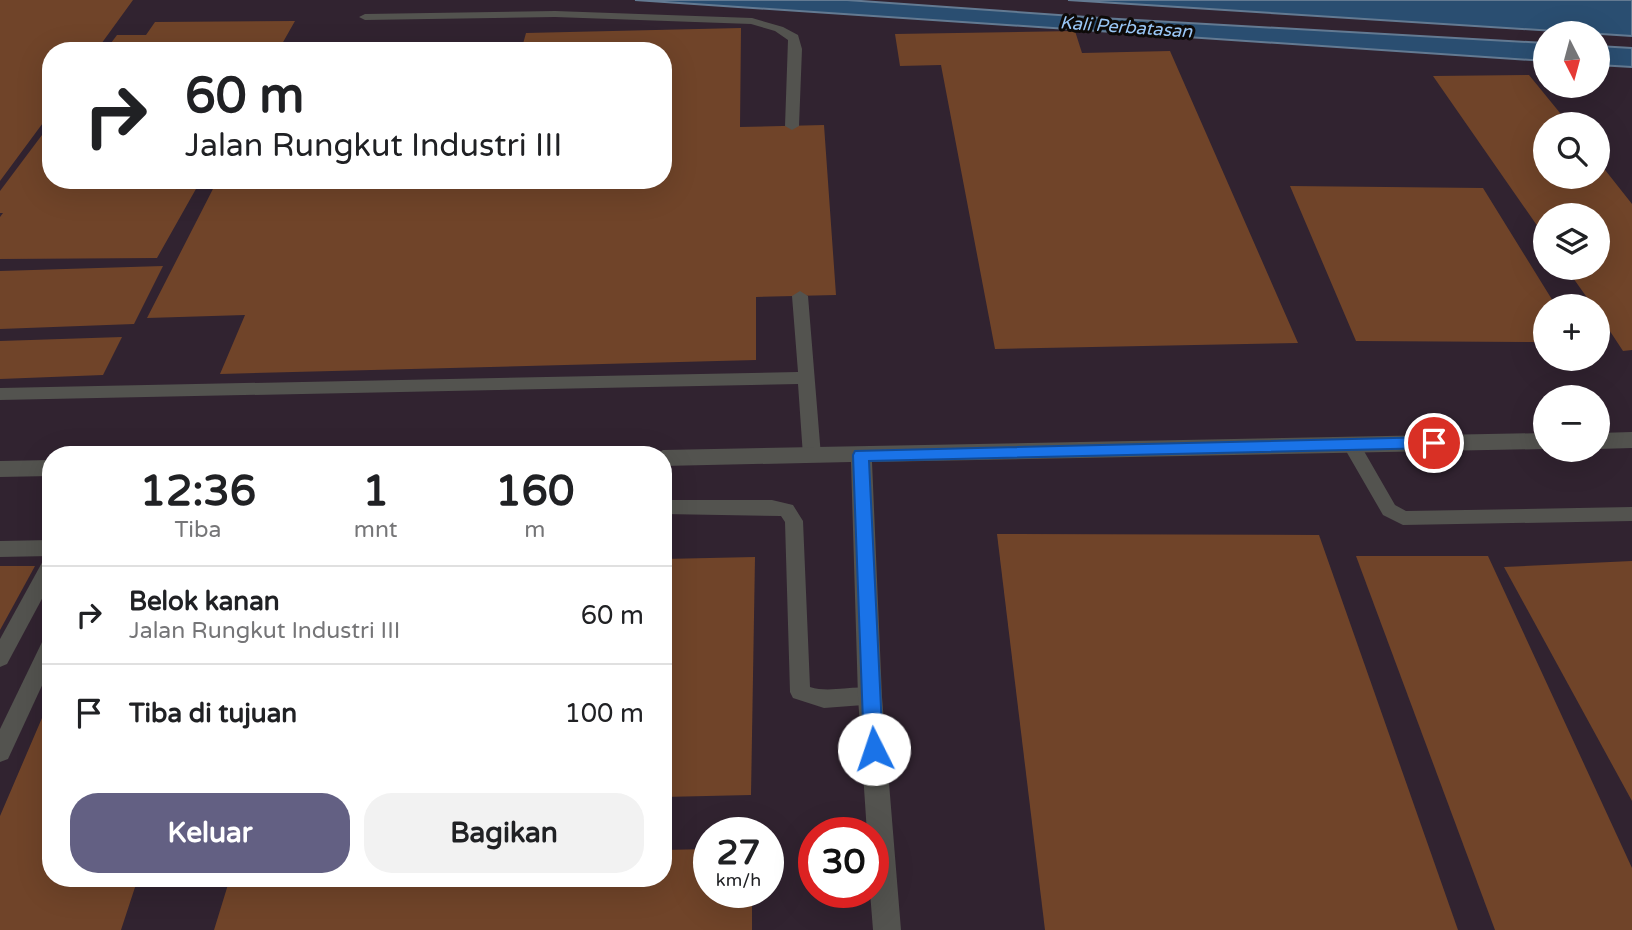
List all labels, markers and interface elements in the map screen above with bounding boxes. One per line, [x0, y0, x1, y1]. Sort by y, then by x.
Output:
water label: Kali Perbatasan [1059, 11, 1194, 43]
north arrow [1533, 21, 1610, 98]
map controls [1533, 21, 1610, 462]
text: 60 m [185, 67, 304, 126]
icon: right [70, 70, 161, 161]
button: search [1533, 112, 1610, 189]
text: Jalan Rungkut Industri III [185, 127, 562, 165]
button: layers [1533, 203, 1610, 280]
button: + [1533, 294, 1610, 371]
button: − [1533, 385, 1610, 462]
pin [1404, 413, 1464, 473]
icon: arrive [1415, 424, 1453, 462]
text: 12:36 [140, 466, 256, 517]
text: 1 [362, 466, 389, 517]
text: 160 [495, 466, 574, 517]
text: Tiba [174, 516, 221, 544]
text: mnt [354, 516, 397, 544]
text: m [524, 516, 545, 544]
text: Belok kanan [129, 586, 280, 617]
icon: right [70, 596, 108, 634]
text: 60 m [581, 600, 644, 631]
text: Jalan Rungkut Industri III [129, 617, 400, 645]
icon: arrive [70, 694, 108, 732]
text: Tiba di tujuan [129, 698, 297, 729]
text: 100 m [564, 698, 644, 729]
position arrow [837, 712, 911, 786]
button: Keluar [70, 793, 350, 873]
button: Bagikan [364, 793, 644, 873]
speed limit sign: 30 [798, 817, 889, 908]
text: 27 [717, 832, 760, 874]
text: km/h [716, 869, 761, 891]

